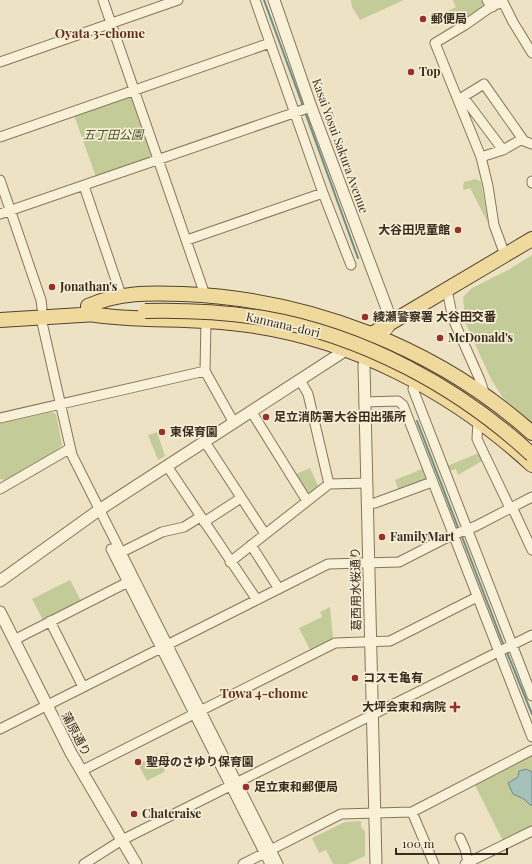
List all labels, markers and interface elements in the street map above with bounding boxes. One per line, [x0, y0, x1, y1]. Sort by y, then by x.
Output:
place label: 郵便局 [431, 10, 467, 26]
marker: 郵便局 [418, 14, 428, 24]
district label: Oyata 3-chome [55, 24, 146, 41]
place label: Top [419, 63, 441, 79]
marker: Top [406, 67, 416, 77]
street label: Kasai Yōsui Sakura Avenue [309, 76, 373, 215]
park label: 五丁田公園 [83, 126, 145, 142]
place label: 大谷田児童館 [378, 221, 450, 237]
marker: 大谷田児童館 [453, 225, 463, 235]
place label: Jonathan's [59, 278, 118, 294]
marker: Jonathan's [47, 282, 57, 292]
street label: Kannana-dori [245, 308, 322, 340]
place label: 綾瀬警察署 大谷田交番 [373, 308, 497, 324]
marker: 綾瀬警察署 大谷田交番 [360, 312, 370, 322]
place label: McDonald's [448, 329, 514, 345]
marker: McDonald's [435, 333, 445, 343]
place label: 足立消防署大谷田出張所 [274, 408, 406, 424]
marker: 足立消防署大谷田出張所 [261, 412, 271, 422]
place label: 東保育園 [170, 423, 218, 439]
marker: 東保育園 [157, 427, 167, 437]
place label: FamilyMart [390, 528, 455, 544]
marker: FamilyMart [377, 532, 387, 542]
street label: 葛西用水桜通り [346, 547, 364, 631]
place label: コスモ亀有 [363, 669, 423, 685]
marker: コスモ亀有 [350, 673, 360, 683]
district label: Towa 4-chome [220, 684, 308, 701]
place label: 大坪会東和病院 [362, 698, 446, 714]
marker: 大坪会東和病院 [449, 701, 461, 713]
street label: 蒲原通り [59, 709, 95, 758]
place label: 聖母のさゆり保育園 [146, 753, 254, 769]
marker: 聖母のさゆり保育園 [133, 757, 143, 767]
place label: 足立東和郵便局 [254, 778, 338, 794]
marker: 足立東和郵便局 [241, 782, 251, 792]
place label: Chateraise [142, 805, 201, 821]
marker: Chateraise [129, 809, 139, 819]
scale bar [396, 830, 507, 856]
text: 100 m [402, 835, 435, 851]

